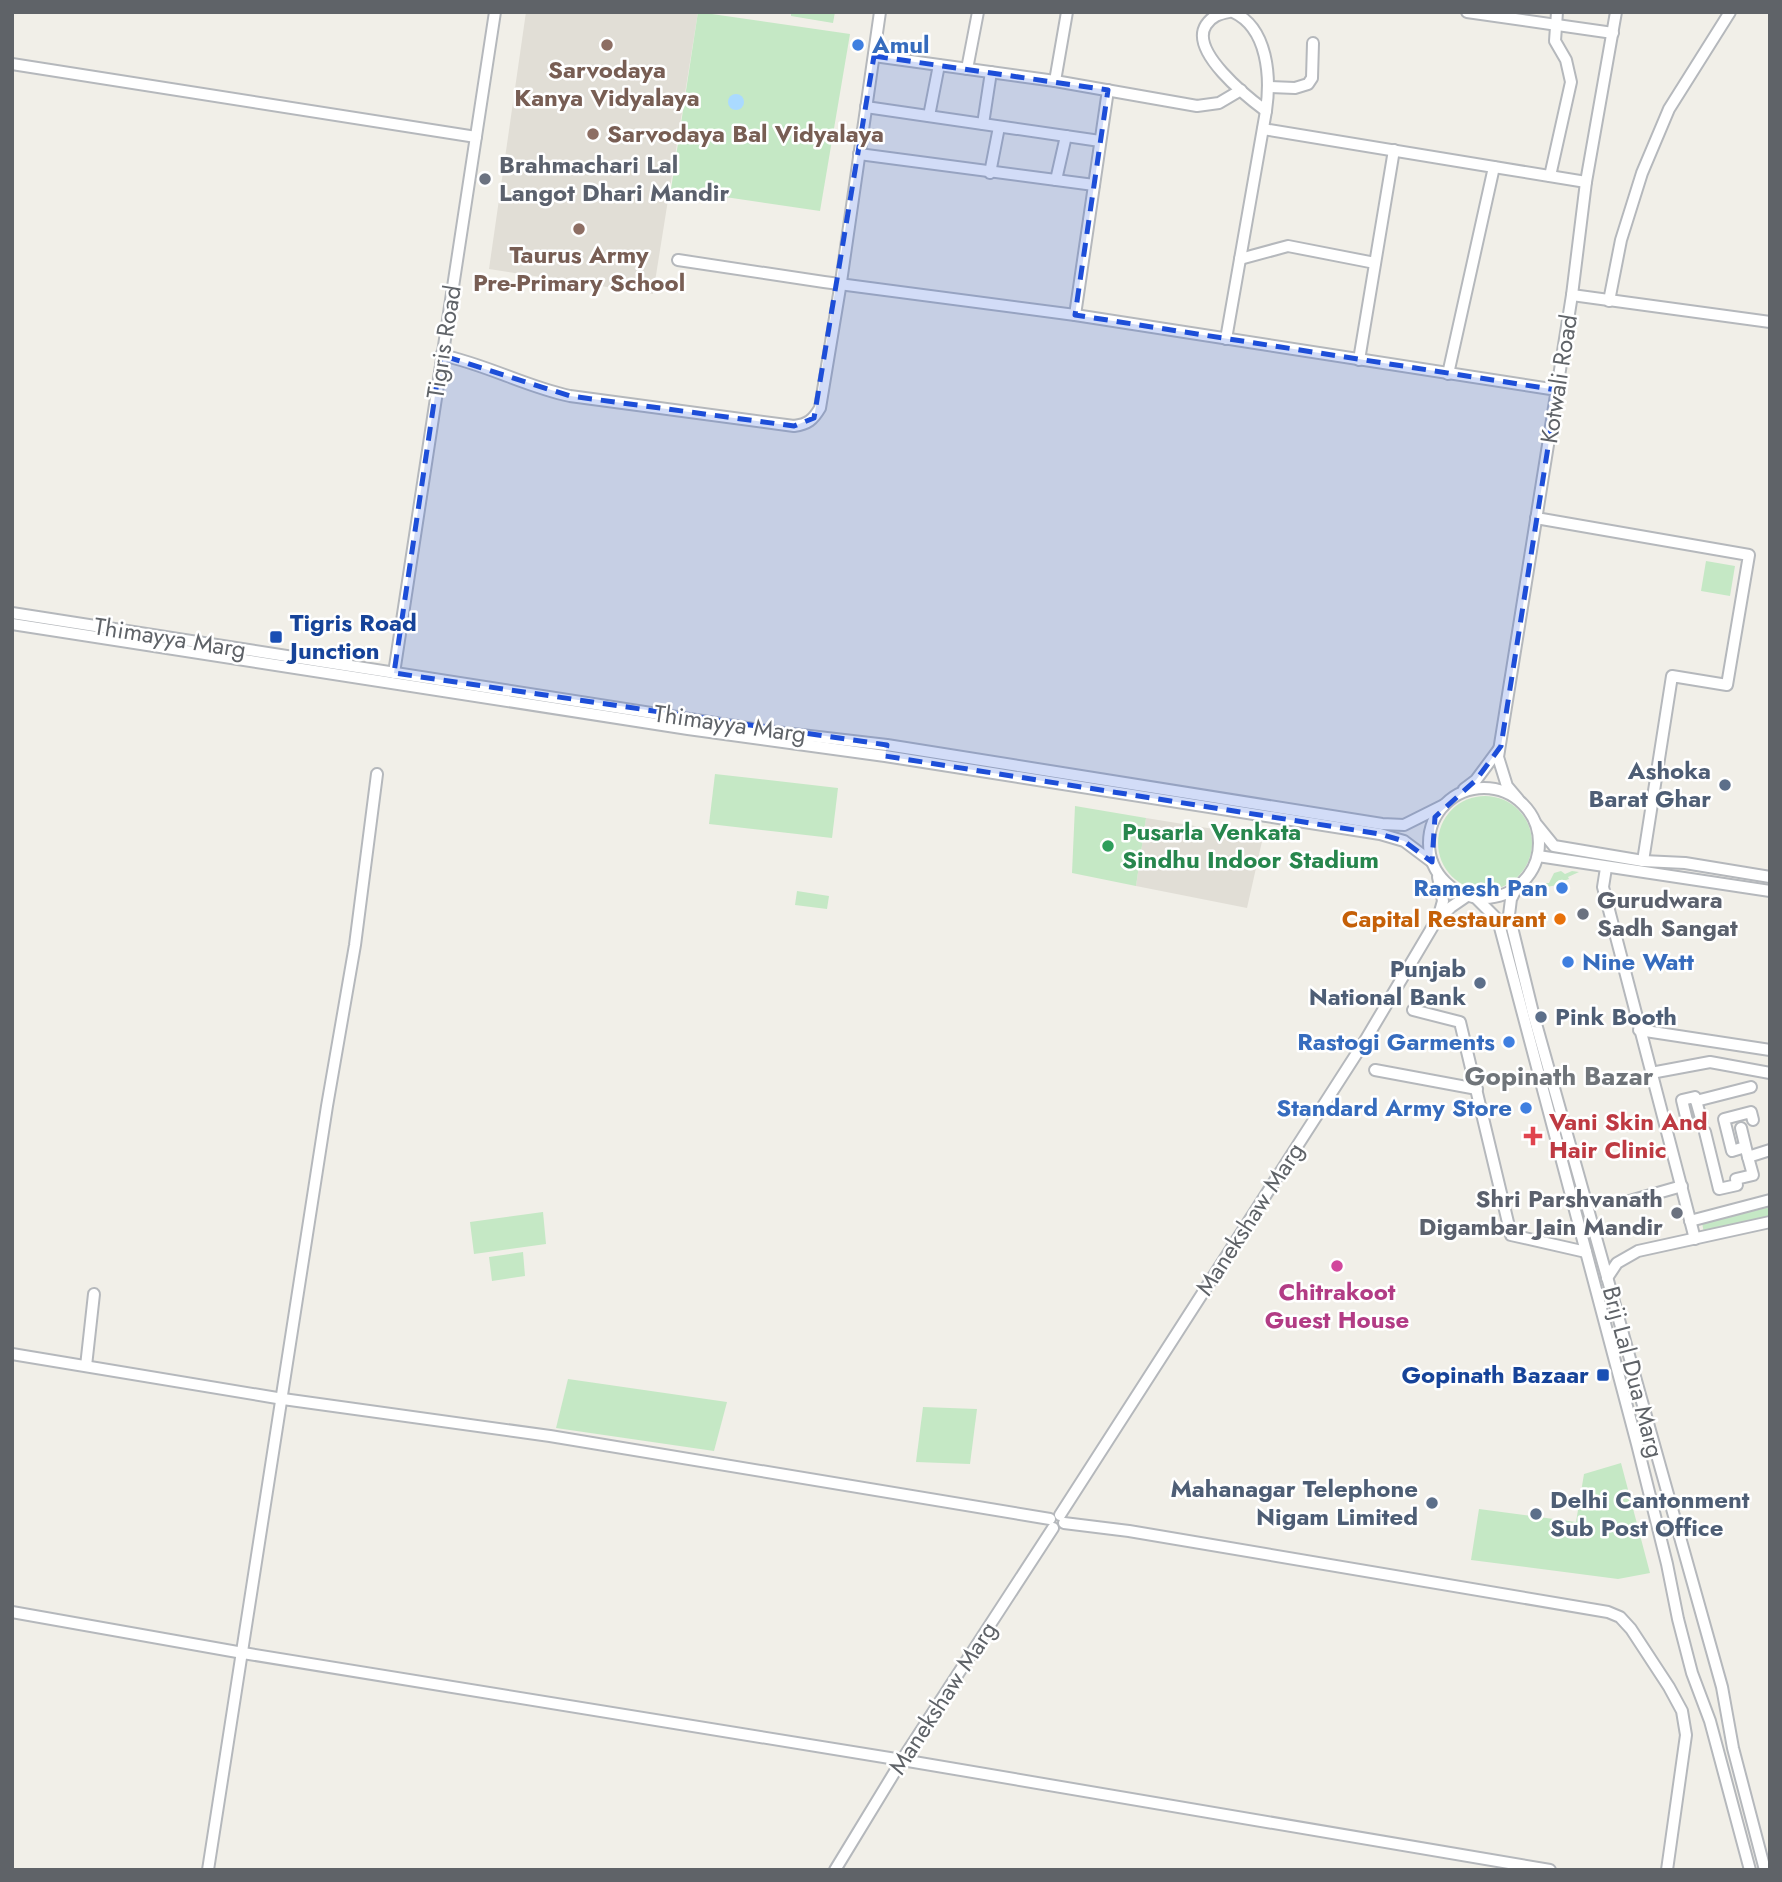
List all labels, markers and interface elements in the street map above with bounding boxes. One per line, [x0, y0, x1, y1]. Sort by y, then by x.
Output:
place label: Amul [871, 27, 930, 62]
marker: Sarvodaya Kanya Vidyalaya [599, 37, 615, 53]
marker: Amul [850, 37, 866, 53]
place label: Sarvodaya Kanya Vidyalaya [514, 52, 700, 115]
place label: Sarvodaya Bal Vidyalaya [607, 116, 884, 151]
marker: Sarvodaya Bal Vidyalaya [585, 126, 601, 142]
place label: Brahmachari Lal Langot Dhari Mandir [499, 147, 729, 210]
marker: Brahmachari Lal Langot Dhari Mandir [477, 171, 493, 187]
marker: Taurus Army Pre-Primary School [571, 221, 587, 237]
place label: Taurus Army Pre-Primary School [473, 237, 685, 300]
street label: Tigris Road [417, 283, 470, 401]
street label: Kotwali Road [1531, 312, 1586, 446]
place label: Tigris Road Junction [286, 605, 417, 668]
street label: Thimayya Marg [92, 608, 249, 667]
marker: Tigris Road Junction [268, 629, 284, 645]
street label: Thimayya Marg [652, 696, 808, 751]
place label: Ashoka Barat Ghar [1589, 753, 1711, 816]
marker: Ashoka Barat Ghar [1717, 777, 1733, 793]
place label: Pusarla Venkata Sindhu Indoor Stadium [1122, 814, 1379, 877]
marker: Pusarla Venkata Sindhu Indoor Stadium [1100, 838, 1116, 854]
place label: Ramesh Pan [1413, 870, 1548, 905]
marker: Ramesh Pan [1554, 880, 1570, 896]
place label: Gurudwara Sadh Sangat [1597, 882, 1738, 945]
place label: Capital Restaurant [1342, 901, 1546, 936]
marker: Gurudwara Sadh Sangat [1575, 906, 1591, 922]
marker: Capital Restaurant [1552, 911, 1568, 927]
place label: Nine Watt [1582, 944, 1694, 979]
place label: Punjab National Bank [1309, 951, 1466, 1014]
marker: Nine Watt [1560, 954, 1576, 970]
marker: Punjab National Bank [1472, 975, 1488, 991]
place label: Pink Booth [1555, 999, 1677, 1034]
marker: Pink Booth [1533, 1009, 1549, 1025]
place label: Rastogi Garments [1297, 1024, 1495, 1059]
marker: Rastogi Garments [1501, 1034, 1517, 1050]
district label: Gopinath Bazar [1464, 1057, 1654, 1095]
place label: Standard Army Store [1276, 1090, 1512, 1125]
marker: Standard Army Store [1518, 1100, 1534, 1116]
place label: Vani Skin And Hair Clinic [1548, 1104, 1708, 1167]
marker: Vani Skin And Hair Clinic [1523, 1126, 1543, 1146]
street label: Manekshaw Marg [1187, 1135, 1312, 1302]
place label: Shri Parshvanath Digambar Jain Mandir [1419, 1181, 1663, 1244]
marker: Shri Parshvanath Digambar Jain Mandir [1669, 1205, 1685, 1221]
marker: Chitrakoot Guest House [1329, 1258, 1345, 1274]
place label: Chitrakoot Guest House [1265, 1274, 1409, 1337]
street label: Brij Lal Dua Marg [1594, 1282, 1673, 1462]
place label: Gopinath Bazaar [1402, 1357, 1589, 1392]
marker: Gopinath Bazaar [1595, 1367, 1611, 1383]
place label: Mahanagar Telephone Nigam Limited [1170, 1471, 1418, 1534]
place label: Delhi Cantonment Sub Post Office [1550, 1482, 1750, 1545]
marker: Mahanagar Telephone Nigam Limited [1424, 1495, 1440, 1511]
marker: Delhi Cantonment Sub Post Office [1528, 1506, 1544, 1522]
street label: Manekshaw Marg [880, 1614, 1005, 1781]

